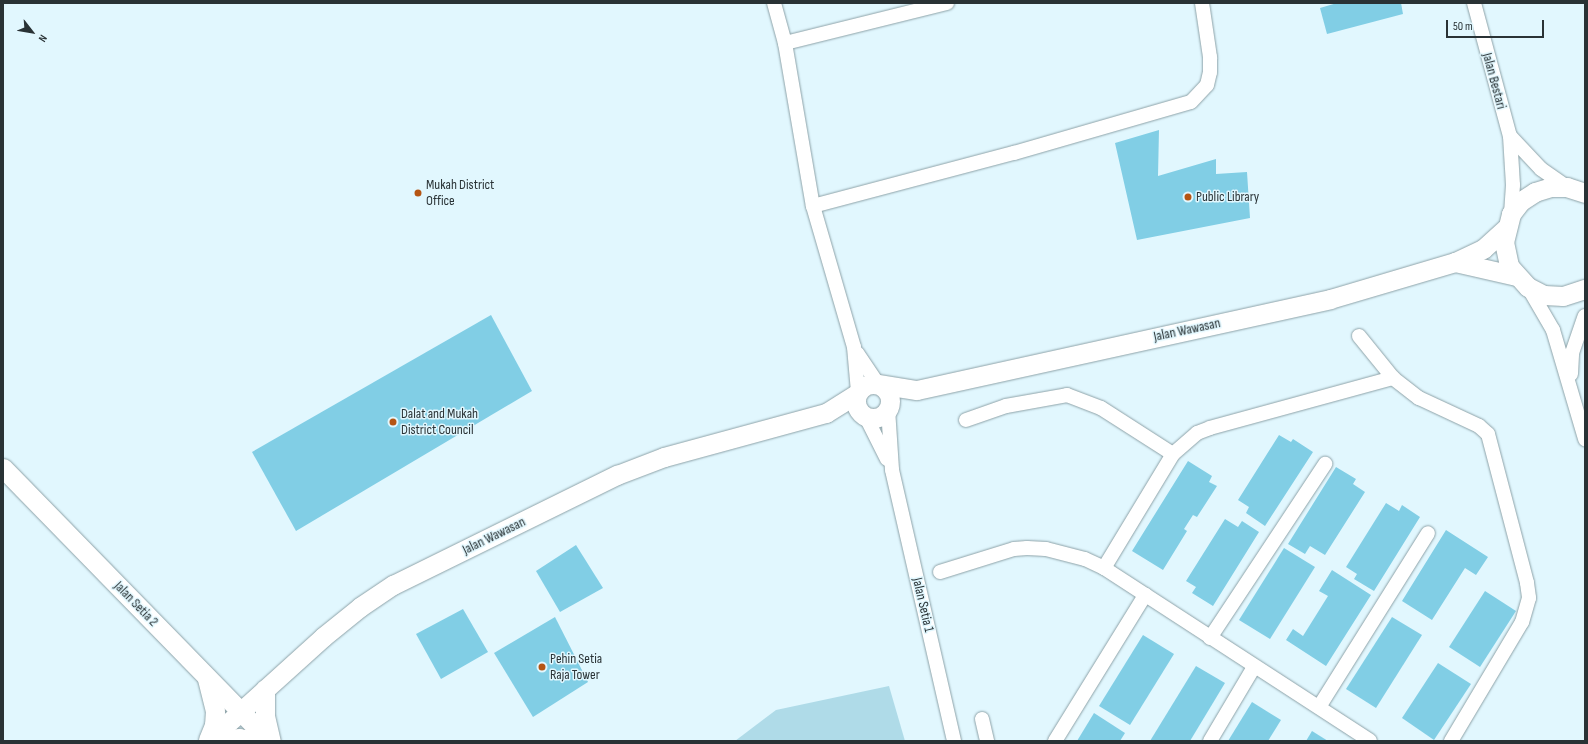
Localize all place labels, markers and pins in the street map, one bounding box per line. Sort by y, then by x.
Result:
place label: Mukah District Office [426,177,494,210]
marker: Mukah District Office [413,188,423,198]
place label: Public Library [1196,189,1259,205]
marker: Public Library [1183,192,1193,202]
place label: Dalat and Mukah District Council [401,406,478,438]
marker: Dalat and Mukah District Council [388,417,398,427]
place label: Pehin Setia Raja Tower [550,651,602,684]
marker: Pehin Setia Raja Tower [537,662,547,672]

